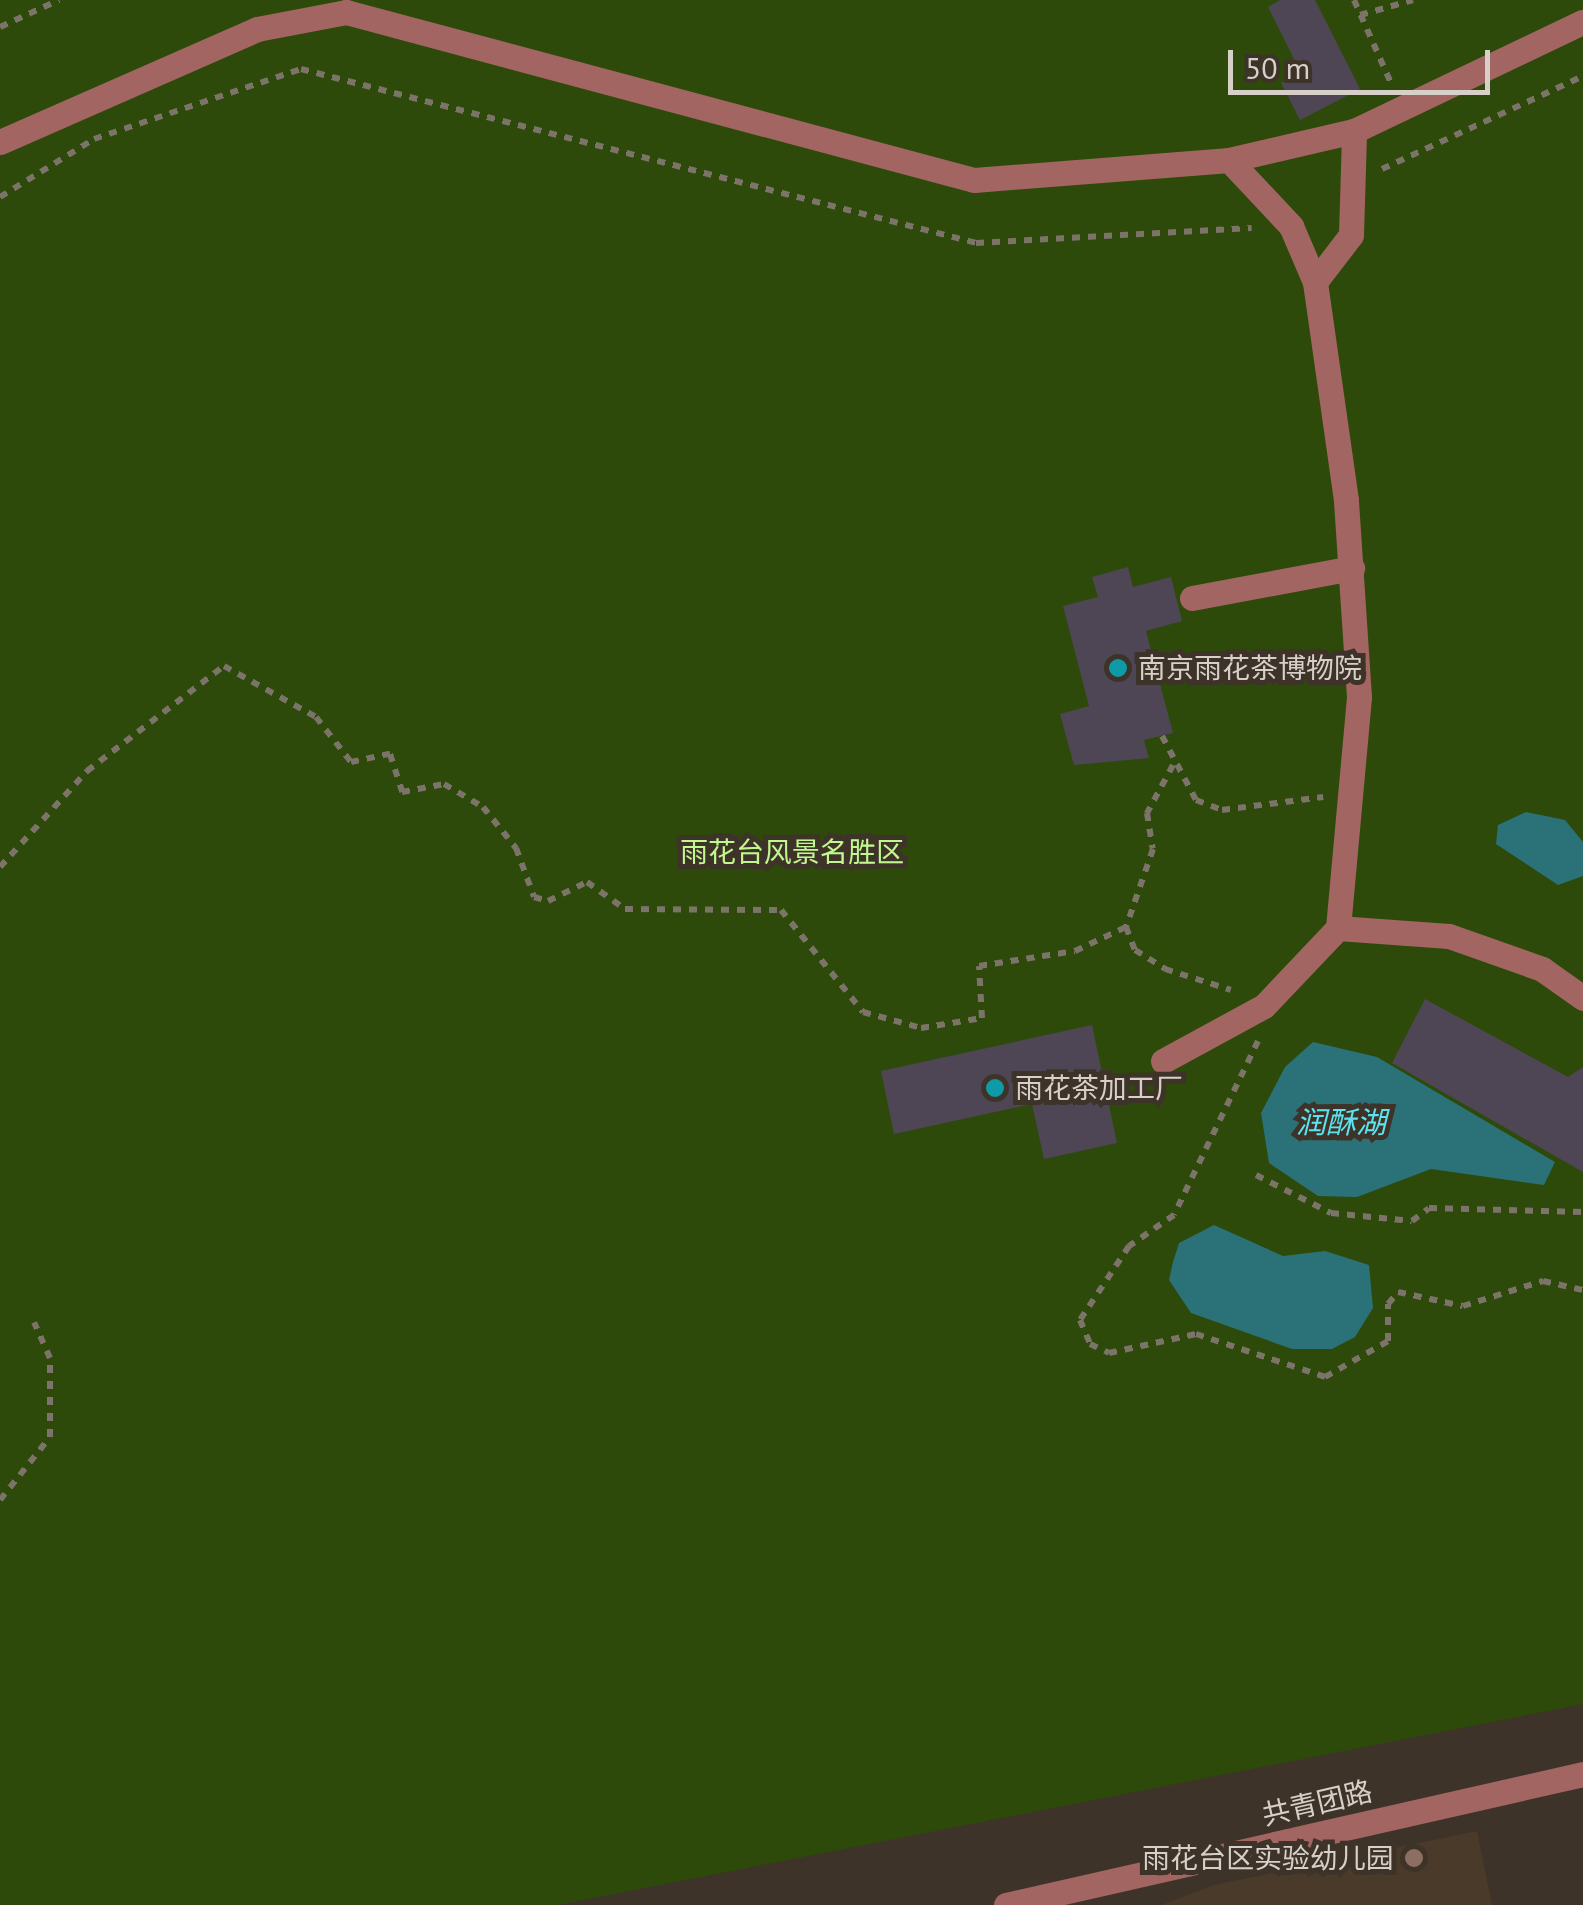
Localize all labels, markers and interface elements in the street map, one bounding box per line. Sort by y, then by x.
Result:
scale bar [1233,30,1496,92]
text: 50 m [1245,48,1310,87]
place label: 南京雨花茶博物院 [1138,651,1362,685]
marker: 南京雨花茶博物院 [1107,657,1129,679]
park label: 雨花台风景名胜区 [680,835,904,869]
place label: 雨花茶加工厂 [1015,1071,1183,1105]
marker: 雨花茶加工厂 [984,1077,1006,1099]
water label: 润酥湖 [1296,1104,1386,1140]
street label: 共青团路 [1259,1774,1375,1832]
place label: 雨花台区实验幼儿园 [1142,1841,1394,1875]
marker: 雨花台区实验幼儿园 [1403,1847,1425,1869]

